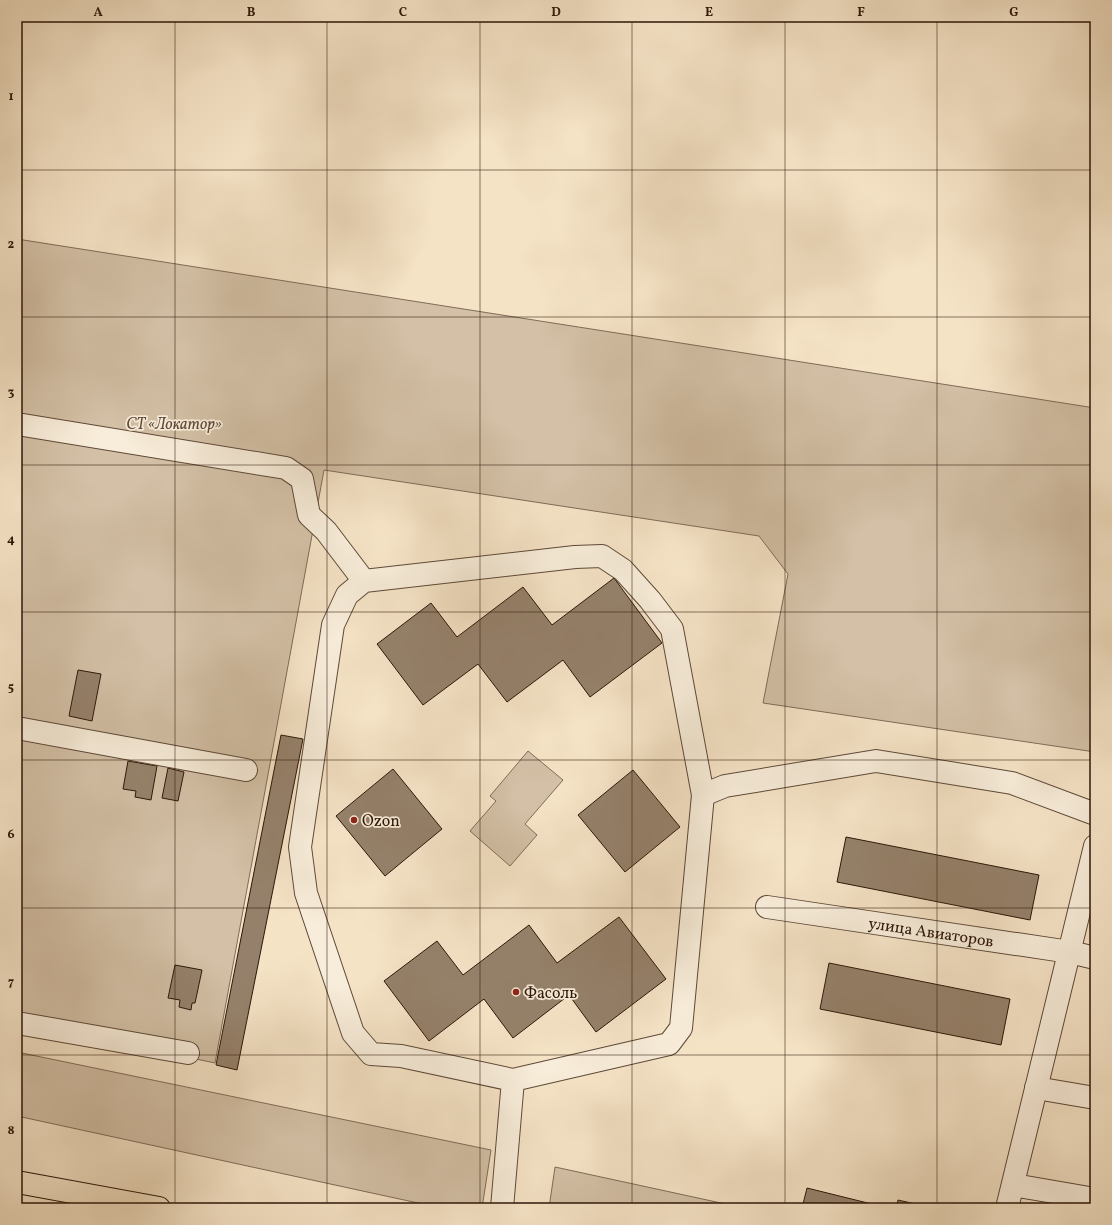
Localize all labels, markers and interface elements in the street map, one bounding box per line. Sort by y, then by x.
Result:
text: A [93,4,103,22]
text: B [247,4,256,22]
text: C [399,4,407,22]
text: D [551,4,561,22]
text: E [705,4,713,22]
text: F [857,4,865,22]
text: G [1009,4,1019,22]
text: 1 [8,88,14,106]
text: 2 [8,236,15,254]
text: 3 [8,384,15,402]
park label: СТ «Локатор» [126,414,222,436]
text: 4 [7,531,15,549]
text: 5 [8,679,14,697]
place label: Ozon [362,811,400,833]
marker: Ozon [349,815,359,825]
text: 6 [7,826,15,844]
street label: улица Авиаторов [867,913,995,954]
text: 7 [8,974,14,992]
place label: Фасоль [524,983,577,1005]
marker: Фасоль [511,987,521,997]
text: 8 [7,1122,15,1140]

